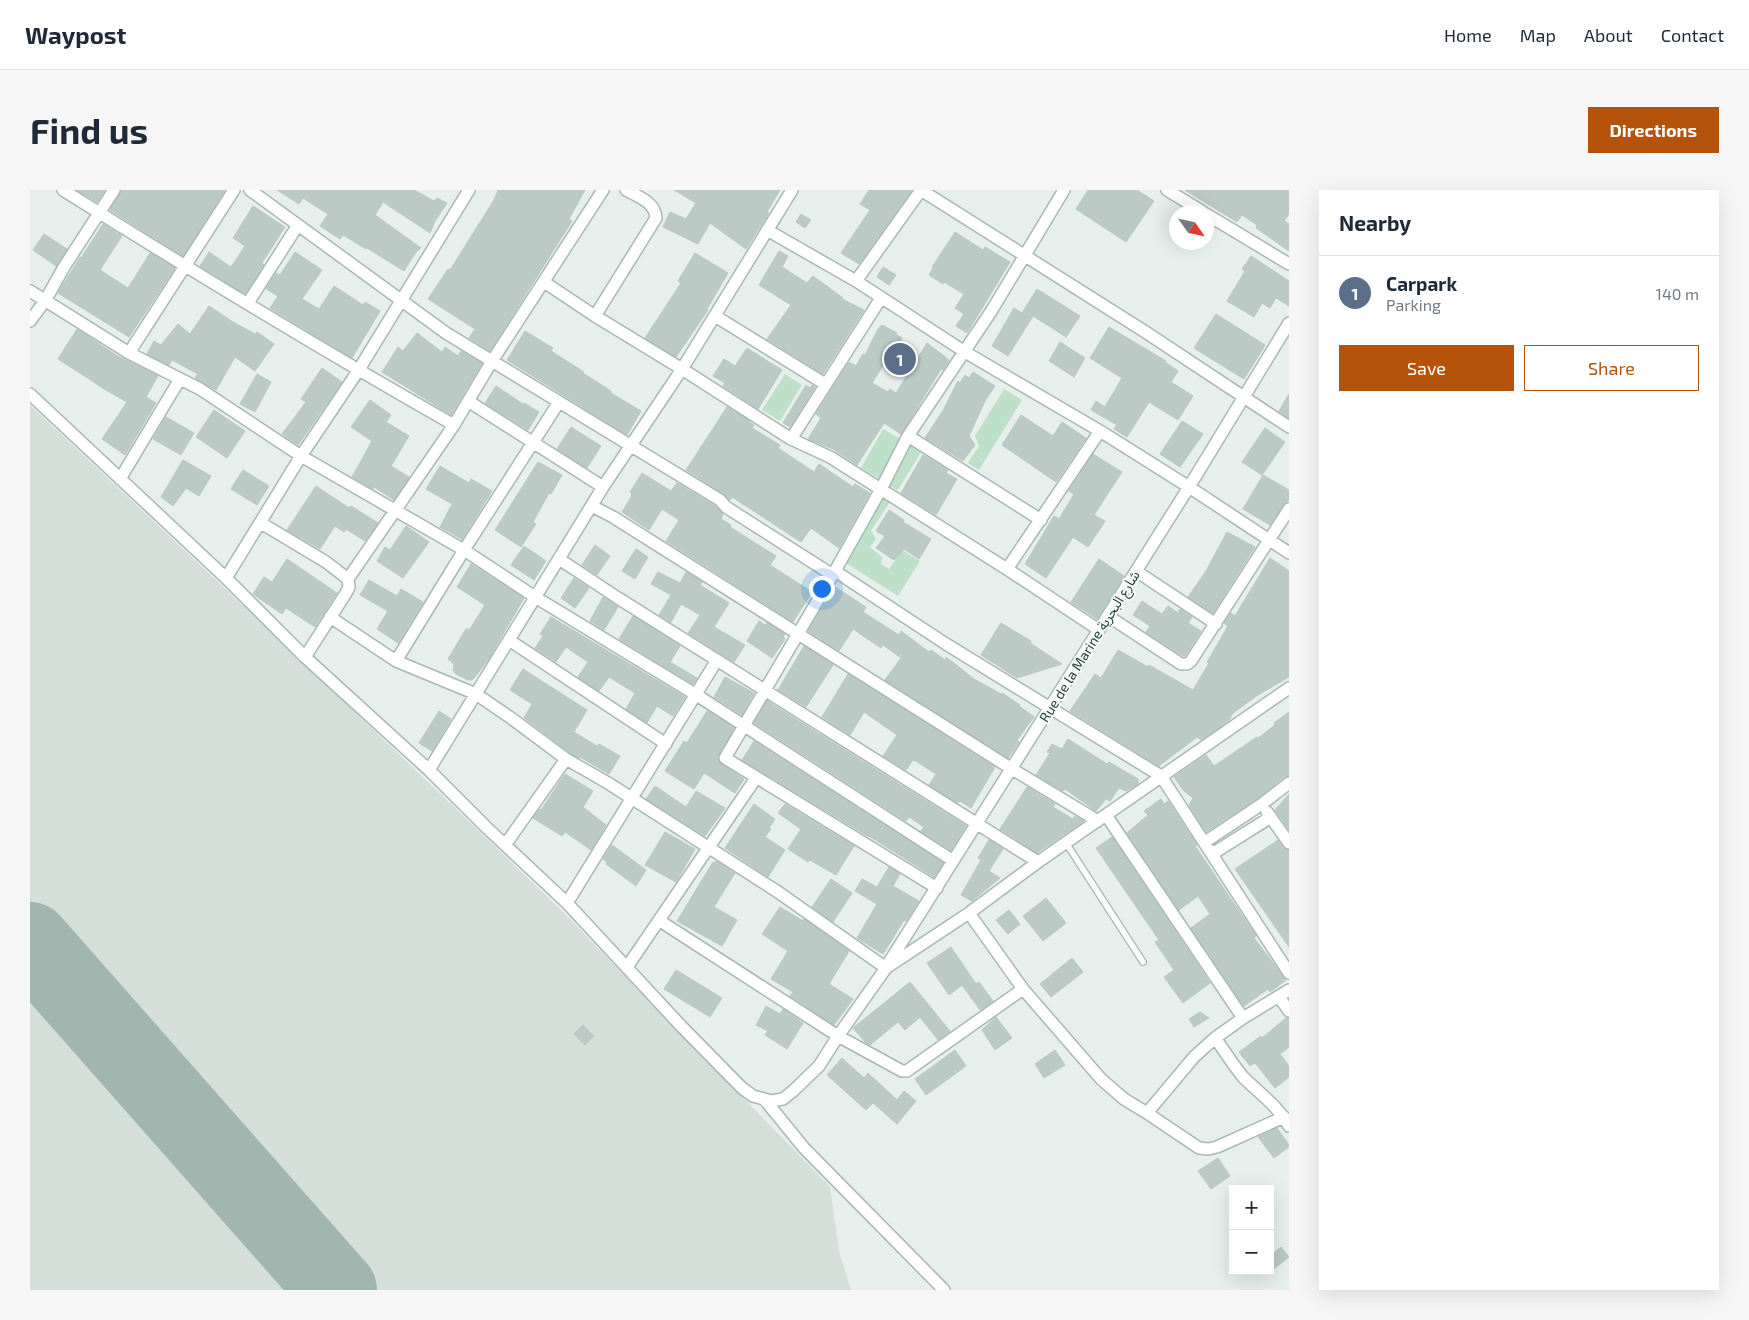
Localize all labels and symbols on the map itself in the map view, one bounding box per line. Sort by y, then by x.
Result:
north arrow [1169,205,1214,250]
pin: 1 [884,340,916,378]
street label: Rue de la Marine شارع البحرية [1035,567,1145,727]
your location [809,576,835,602]

